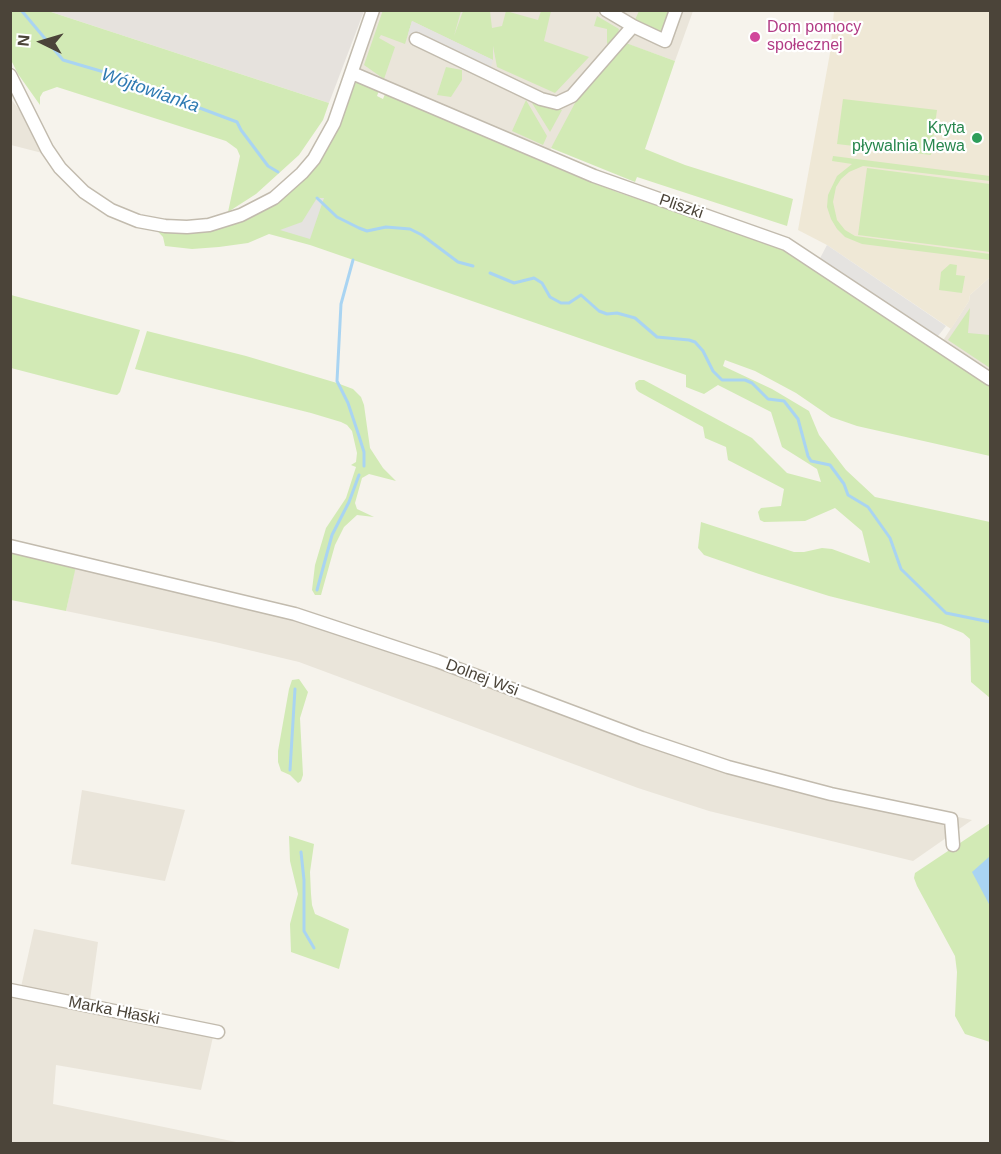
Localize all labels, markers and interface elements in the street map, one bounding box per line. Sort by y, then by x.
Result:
north arrow [12,12,72,72]
place label: Dom pomocy społecznej [767,18,861,56]
marker: Dom pomocy społecznej [748,30,762,44]
text: N [15,34,33,47]
water label: Wójtowianka [98,64,202,118]
place label: Kryta pływalnia Mewa [852,119,965,157]
marker: Kryta pływalnia Mewa [970,131,984,145]
street label: Pliszki [656,191,706,223]
street label: Dolnej Wsi [443,655,521,701]
street label: Marka Hłaski [67,993,161,1029]

